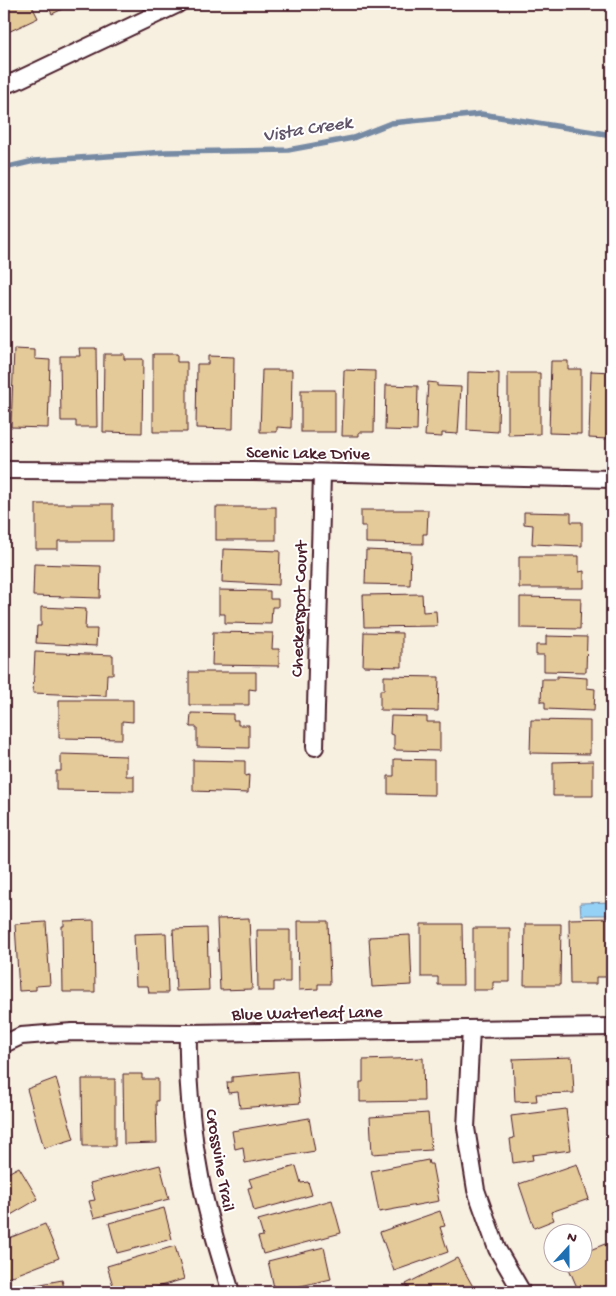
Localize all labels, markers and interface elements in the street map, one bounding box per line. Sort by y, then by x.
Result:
water label: Vista Creek [262,112,355,149]
street label: Scenic Lake Drive [246,443,371,466]
street label: Checkerspot Court [288,539,313,678]
street label: Blue Waterleaf Lane [230,1003,383,1026]
street label: Crossvine Trail [199,1107,238,1213]
north arrow [544,1224,594,1274]
text: N [564,1229,579,1248]

